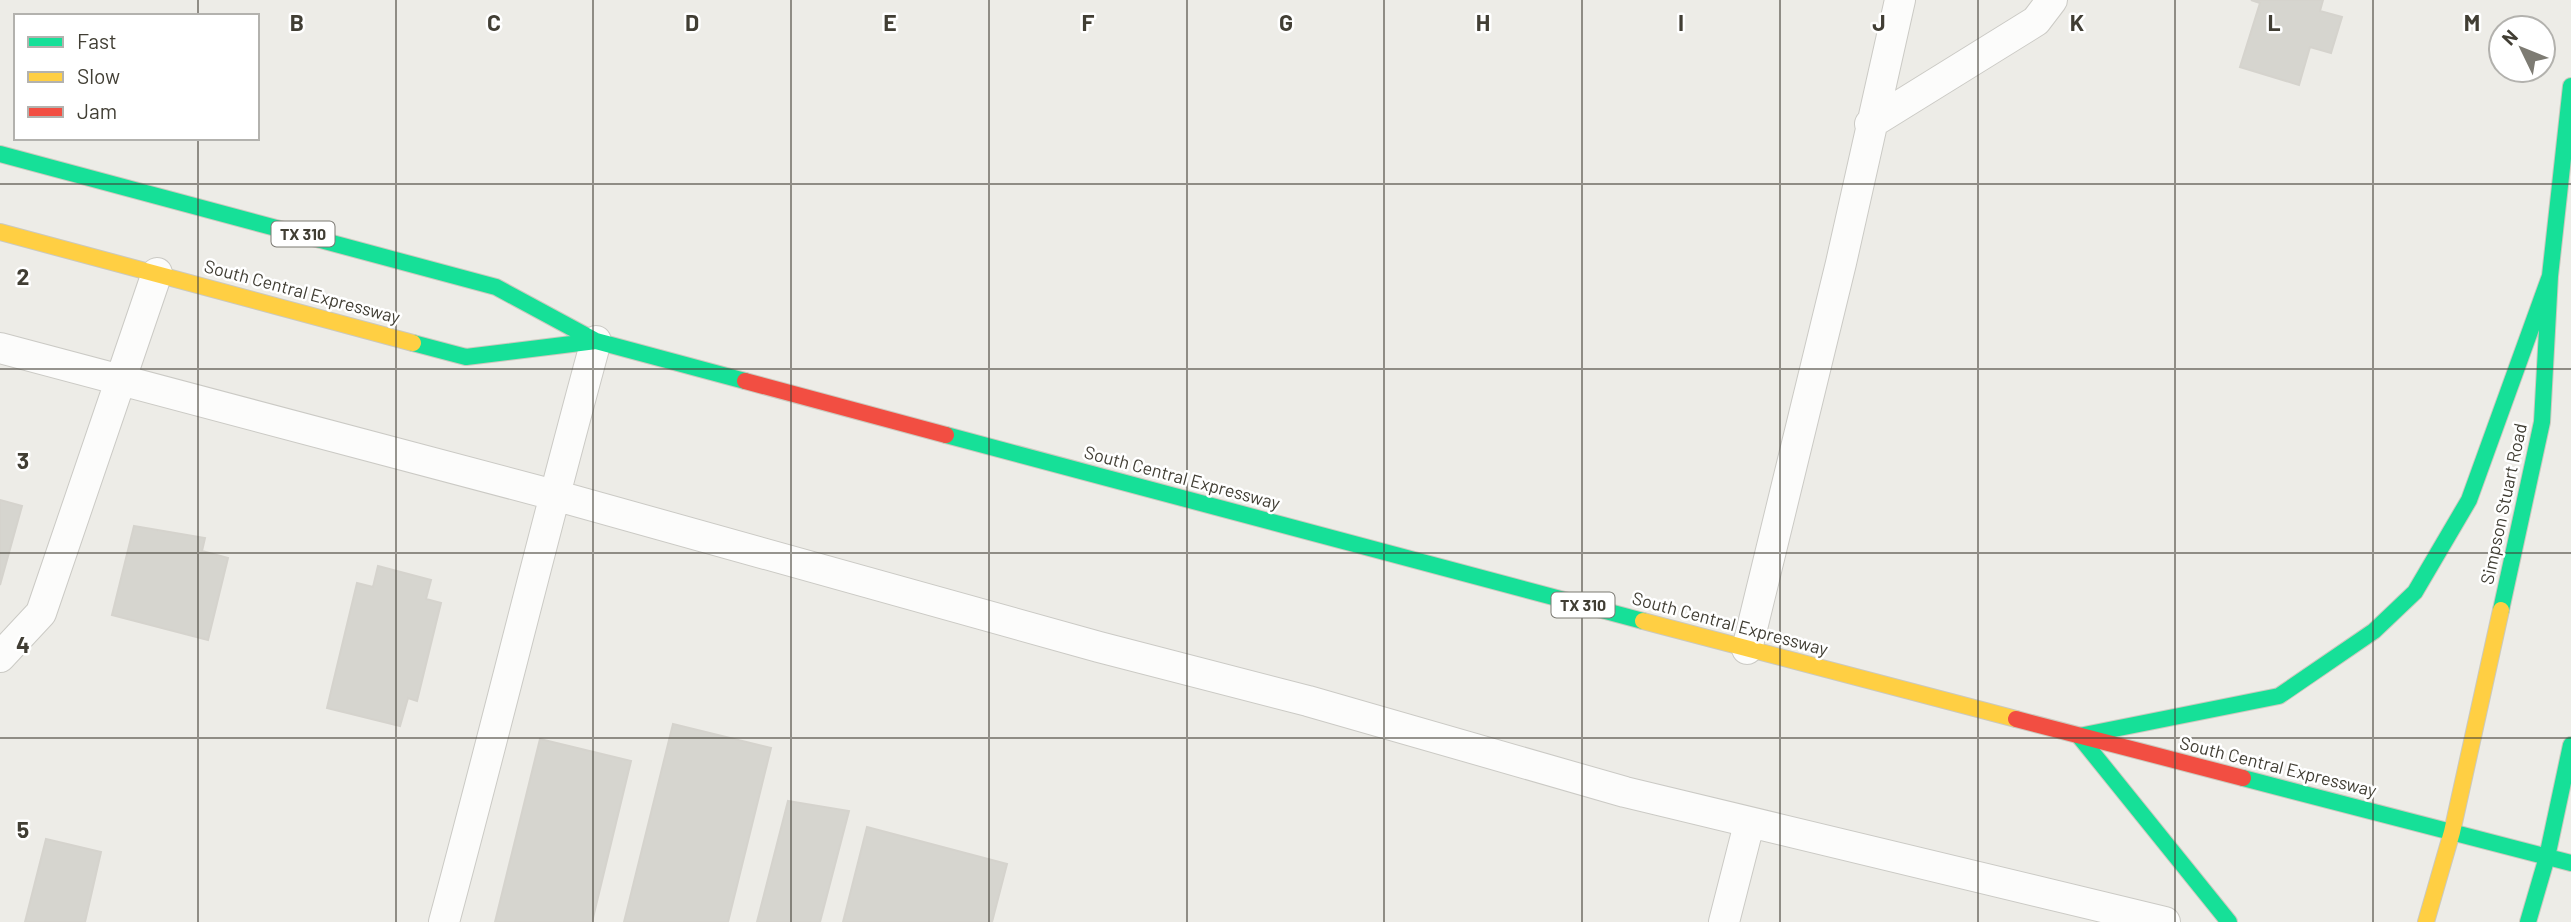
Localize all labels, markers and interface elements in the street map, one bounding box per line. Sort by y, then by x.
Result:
text: B [290,8,304,36]
text: C [487,8,501,36]
text: D [685,8,699,36]
text: E [883,8,897,36]
text: F [1082,8,1095,36]
text: G [1279,8,1293,36]
text: H [1476,8,1490,36]
text: I [1678,8,1684,36]
text: J [1872,8,1886,36]
text: K [2070,8,2084,36]
text: L [2267,8,2281,36]
text: M [2464,8,2480,36]
legend [14,14,259,140]
north arrow [2487,14,2557,84]
text: N [2496,25,2522,50]
text: Fast [77,28,117,53]
text: Slow [77,63,120,88]
text: Jam [77,98,117,123]
road number: TX 310 [272,222,334,246]
street label: South Central Expressway [202,254,403,328]
text: 2 [17,262,29,290]
street label: Simpson Stuart Road [2475,421,2531,586]
street label: South Central Expressway [1082,440,1283,514]
text: 3 [17,446,29,474]
street label: South Central Expressway [1630,586,1831,660]
road number: TX 310 [1552,592,1614,618]
text: 4 [16,630,30,658]
street label: South Central Expressway [2178,731,2379,801]
text: 5 [17,815,29,843]

